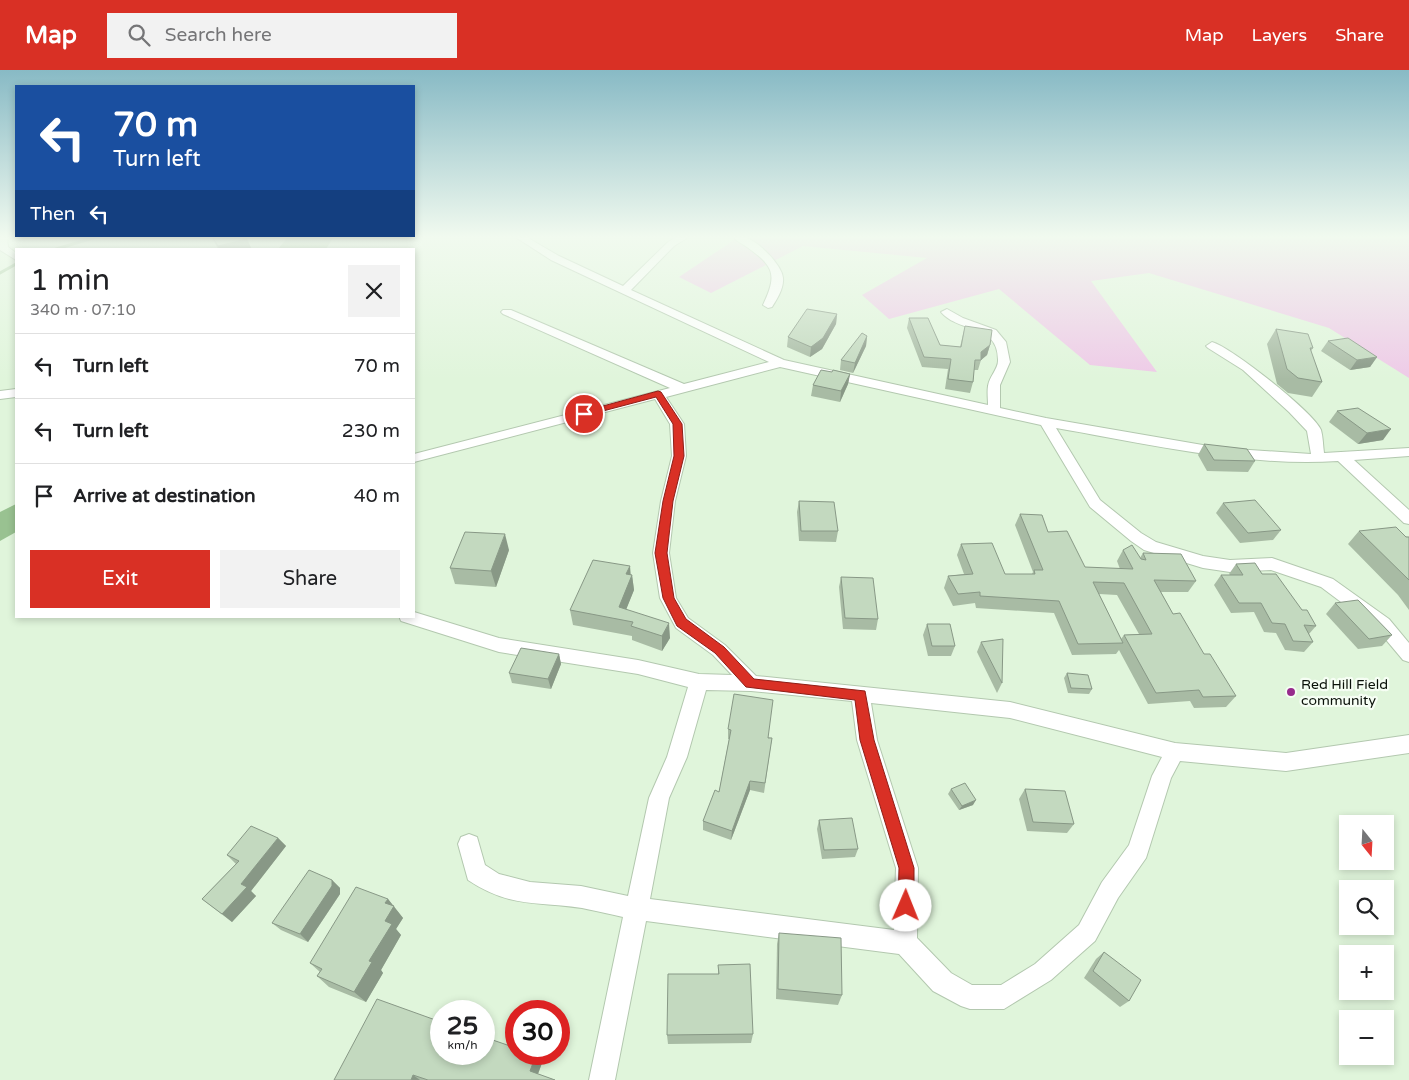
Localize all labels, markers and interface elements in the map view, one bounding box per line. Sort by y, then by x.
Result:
search box [107,13,457,58]
text: Map [25,21,77,50]
icon: search [125,21,153,49]
text: Search here [165,24,272,46]
text: Map [1185,24,1224,46]
text: Layers [1252,24,1307,46]
text: Share [1335,24,1384,46]
text: 70 m [113,104,198,146]
icon: left [30,105,95,170]
text: Turn left [113,146,201,172]
icon: left [85,200,113,228]
text: Then [30,203,75,225]
text: 1 min [30,262,110,299]
button: close [348,265,400,317]
text: 340 m · 07:10 [30,300,136,320]
icon: left [30,352,58,380]
text: Turn left [73,355,149,377]
text: 70 m [354,355,400,377]
pin [563,393,605,435]
icon: arrive [570,400,598,428]
icon: left [30,417,58,445]
text: Turn left [73,420,149,442]
text: 230 m [342,420,400,442]
icon: arrive [30,482,58,510]
text: Arrive at destination [73,485,256,507]
text: 40 m [354,485,400,507]
button: Exit [30,550,210,608]
button: Share [220,550,400,608]
place label: Red Hill Field community [1301,676,1388,709]
marker: Red Hill Field community [1285,686,1297,698]
north arrow [1339,815,1394,870]
map controls [1339,815,1394,1065]
position arrow [879,879,931,931]
button: search [1339,880,1394,935]
button: + [1339,945,1394,1000]
speed limit sign: 30 [505,1000,570,1065]
button: − [1339,1010,1394,1065]
text: 25 [447,1011,478,1041]
text: km/h [447,1038,478,1052]

